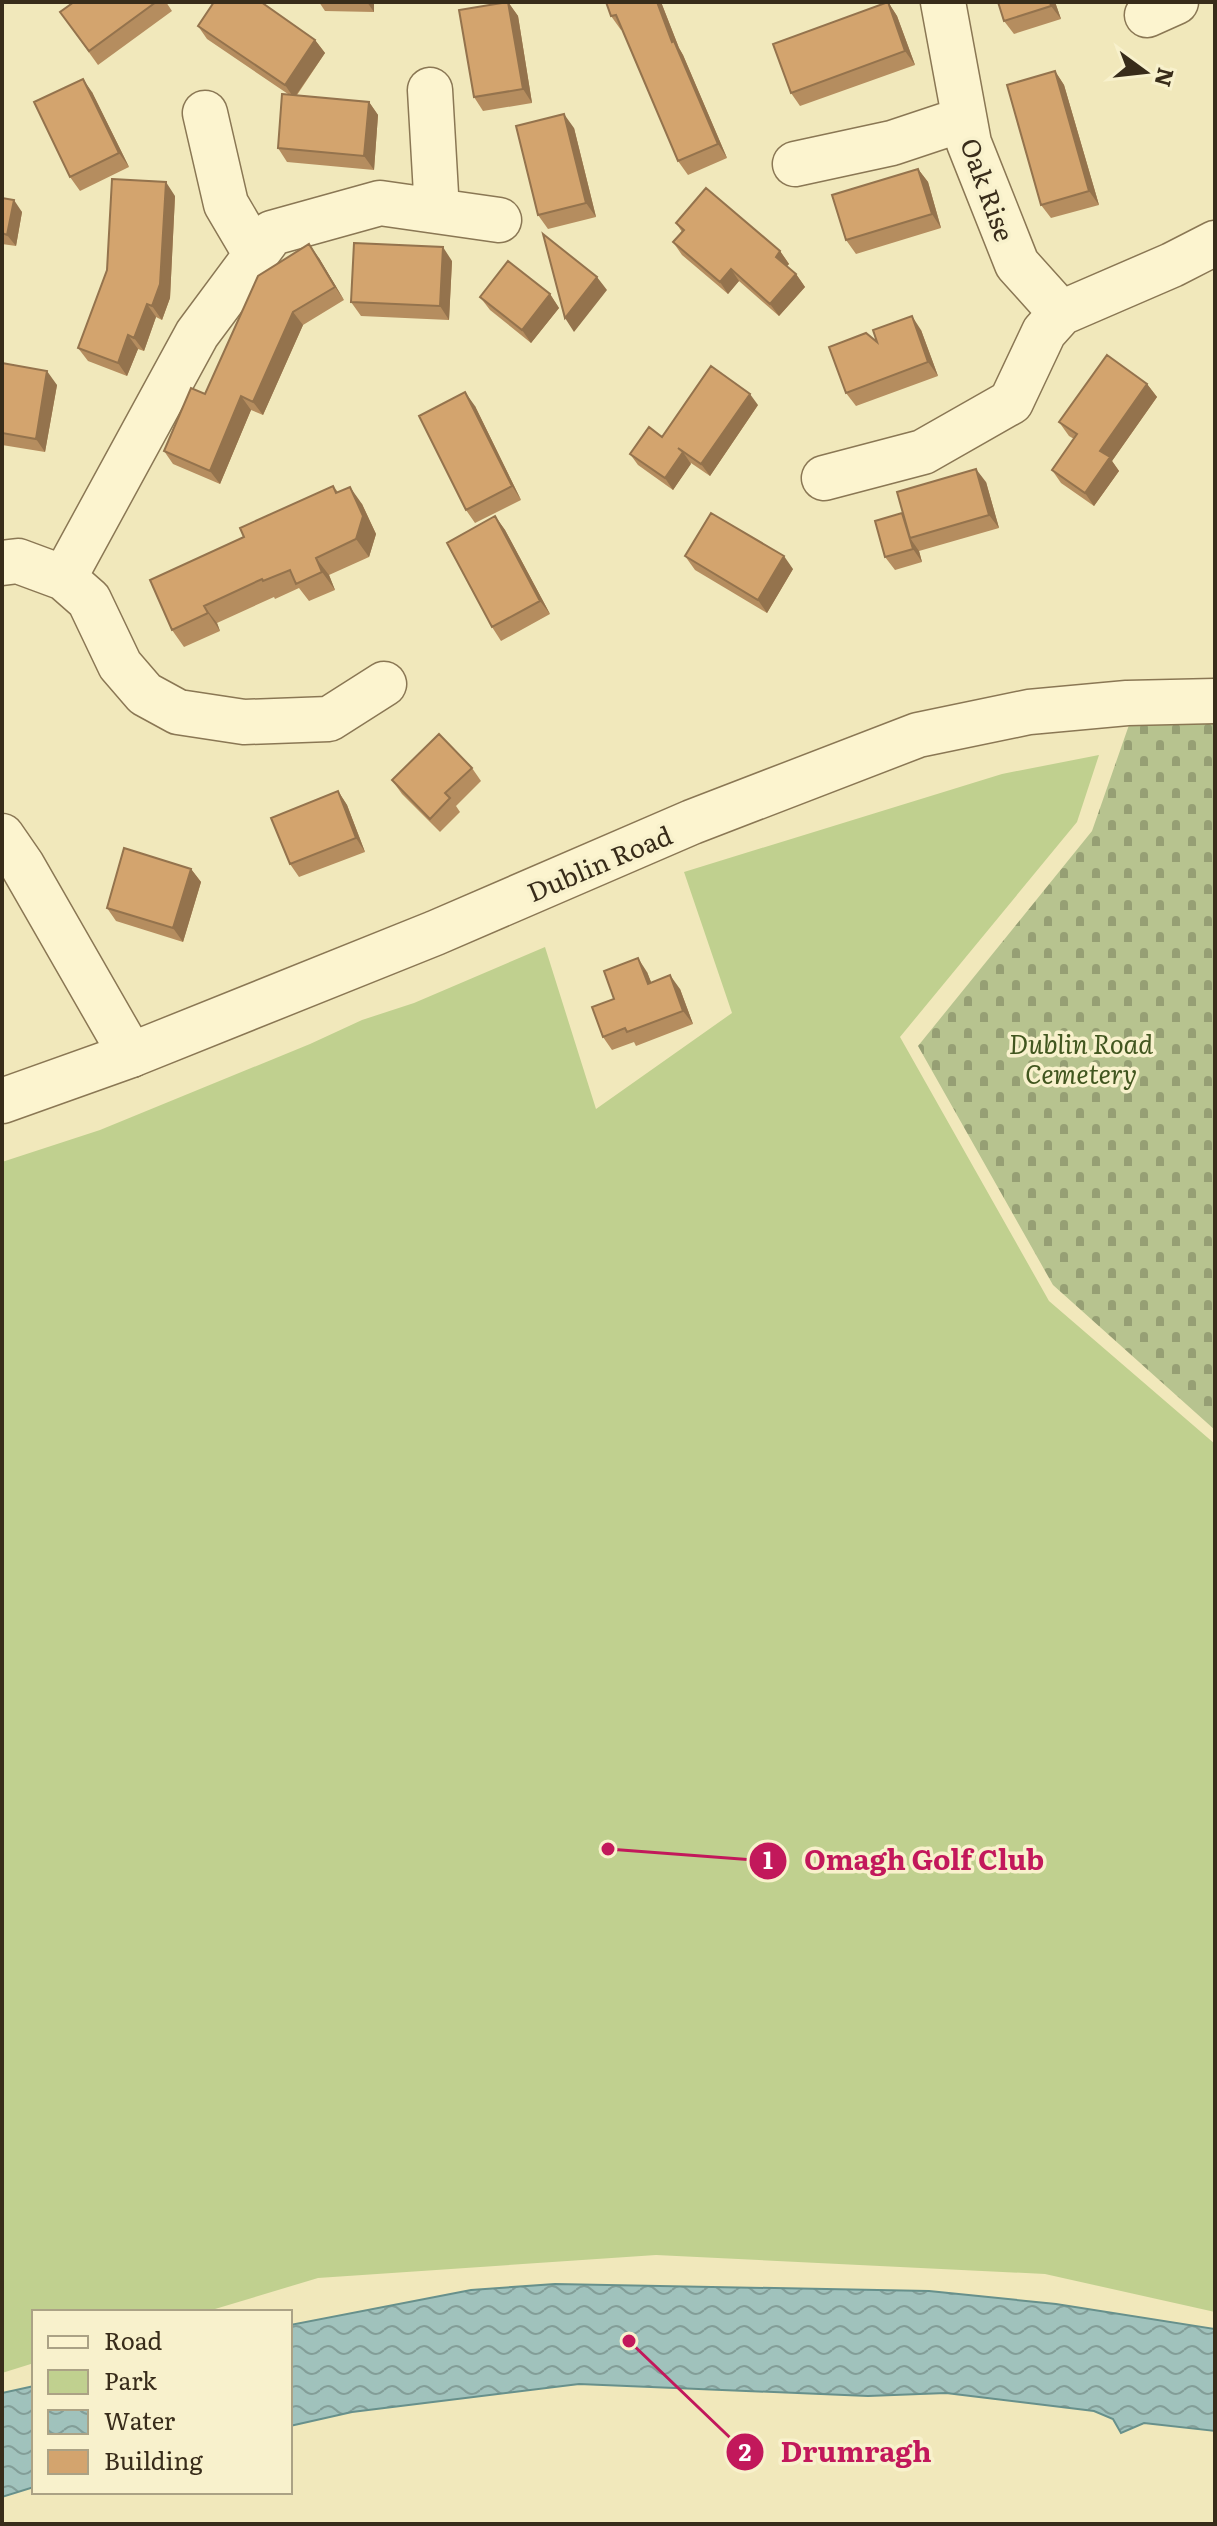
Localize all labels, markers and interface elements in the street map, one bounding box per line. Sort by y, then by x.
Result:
north arrow [1105,32,1185,112]
text: N [1147,64,1184,91]
street label: Oak Rise [952,132,1026,246]
street label: Dublin Road [520,814,678,910]
park label: Dublin Road Cemetery [1009,1023,1153,1092]
callout: Omagh Golf Club [748,1835,1060,1887]
text: Omagh Golf Club [804,1837,1044,1879]
text: 1 [763,1841,773,1876]
legend [32,2310,292,2494]
text: Road [104,2322,163,2357]
text: Park [104,2362,157,2397]
text: Water [104,2402,176,2437]
callout: Drumragh [725,2426,948,2478]
text: Drumragh [781,2429,931,2471]
text: 2 [739,2433,752,2468]
text: Building [104,2442,203,2477]

